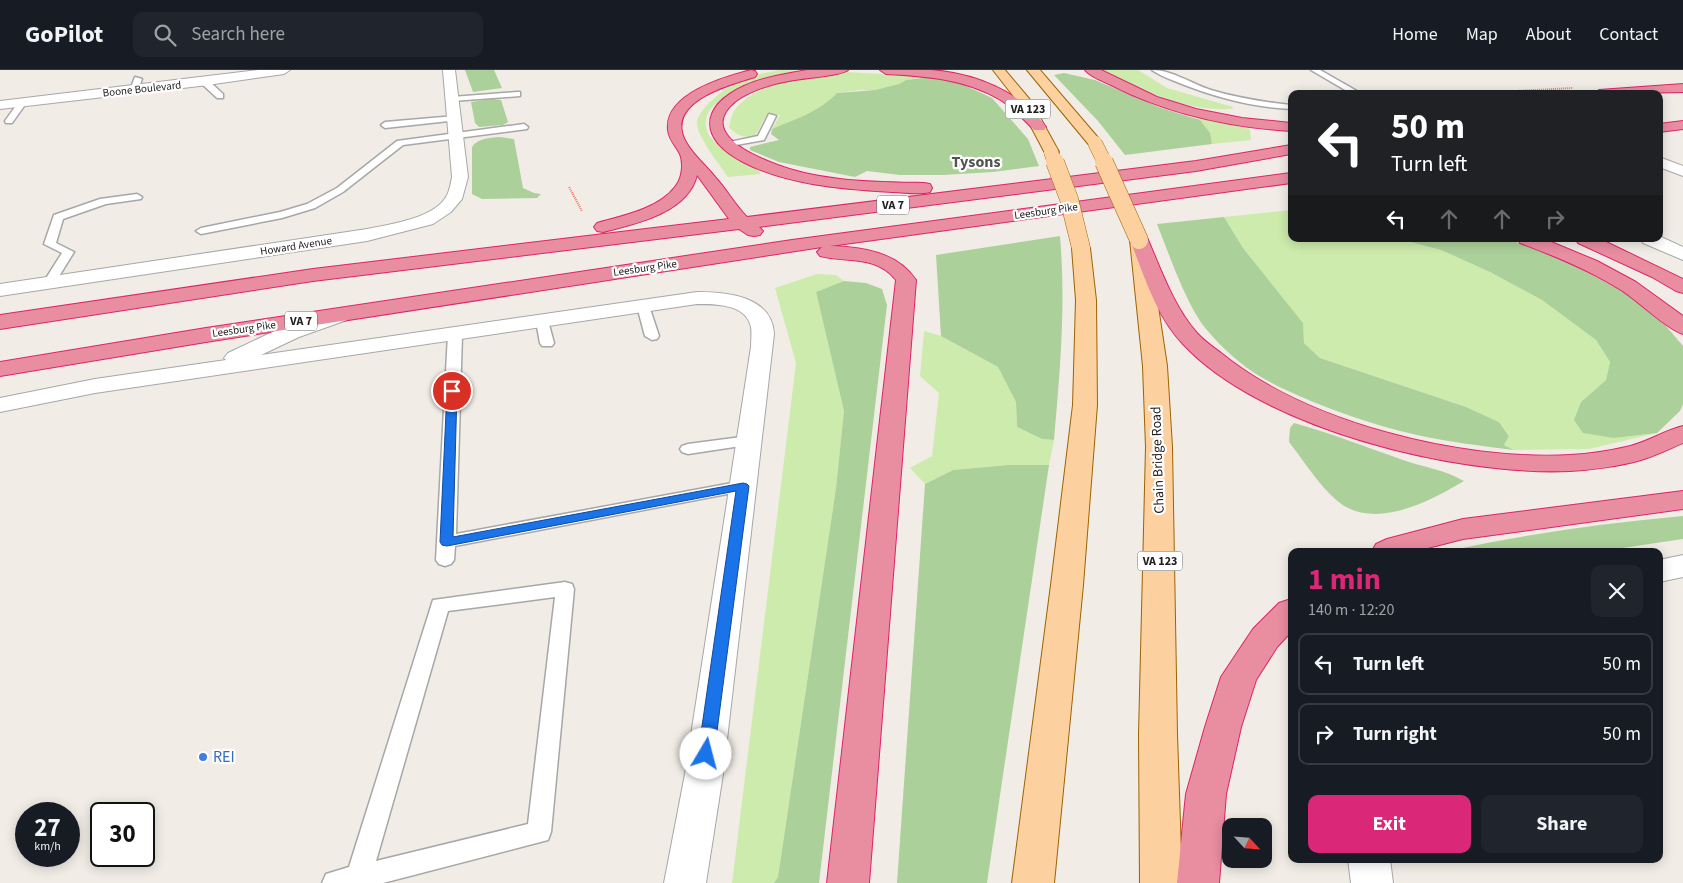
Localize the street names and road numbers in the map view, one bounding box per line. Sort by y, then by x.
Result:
street label: Boone Boulevard [102,77,182,101]
road number: VA 123 [1006,100,1050,118]
road number: VA 7 [877,196,909,214]
street label: Leesburg Pike [1013,199,1079,223]
street label: Howard Avenue [259,233,333,259]
street label: Leesburg Pike [612,256,678,280]
road number: VA 7 [285,312,317,330]
street label: Leesburg Pike [211,317,277,341]
street label: Chain Bridge Road [1146,406,1170,514]
road number: VA 123 [1138,552,1182,571]

